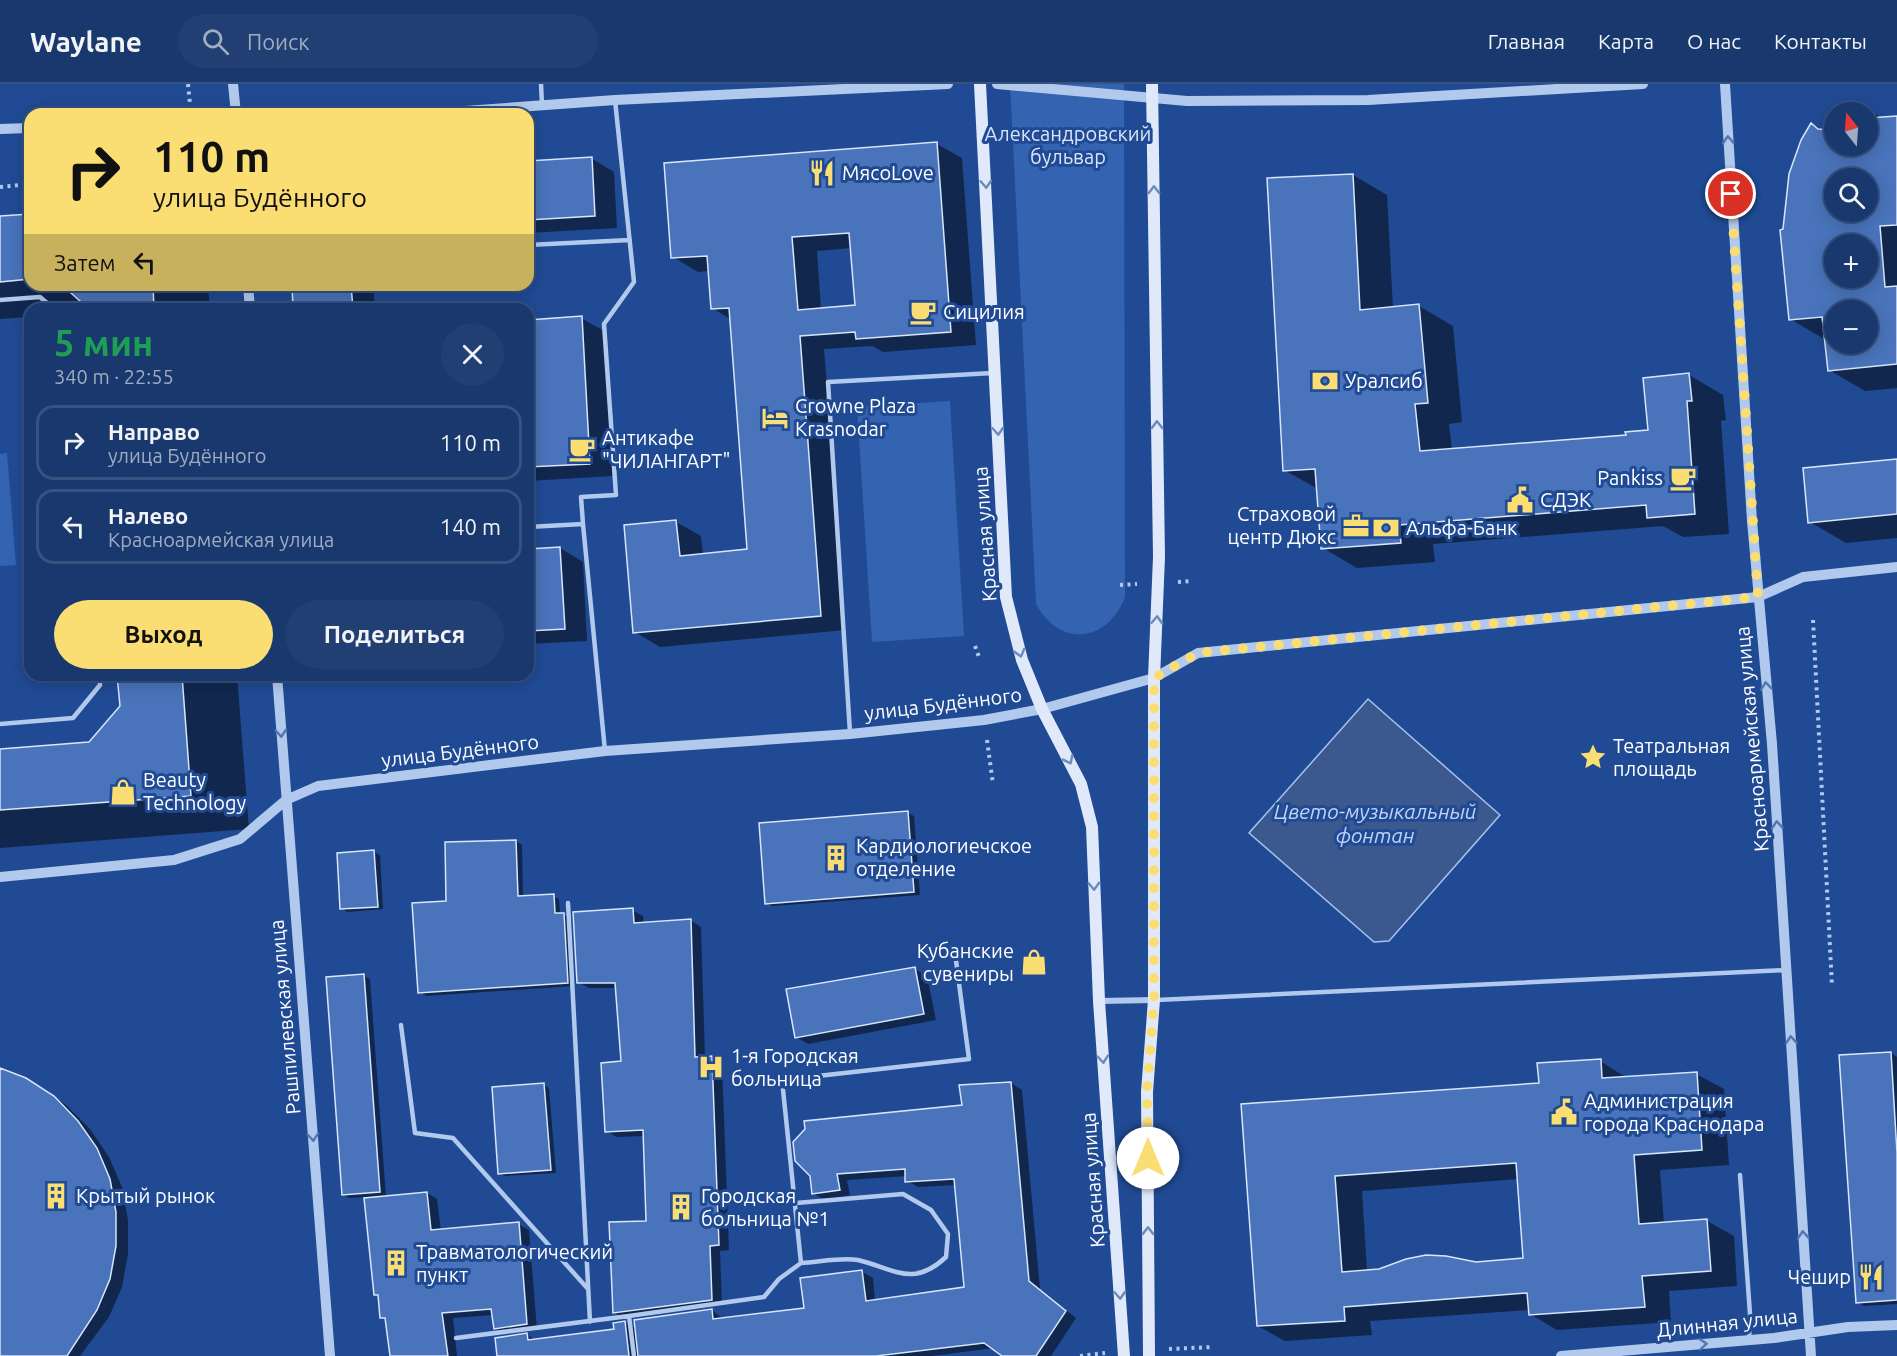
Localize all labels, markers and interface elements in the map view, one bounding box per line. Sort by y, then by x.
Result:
search box [178,14,598,68]
icon: search [199,25,232,58]
text: Waylane [30,26,142,57]
text: Поиск [247,29,310,54]
text: Главная [1488,29,1565,53]
text: Карта [1598,29,1654,53]
text: О нас [1687,29,1741,53]
text: Контакты [1774,29,1867,53]
north arrow [1824,102,1878,156]
map controls [1824,102,1878,354]
park label: Александровский бульвар [985,122,1151,168]
icon: right [54,132,132,210]
text: 110 m [153,133,270,180]
one-way arrow [1722,136,1735,145]
restaurant icon: МясоLove [807,158,837,188]
place label: МясоLove [842,161,934,184]
pin [1705,168,1756,219]
button: search [1824,168,1878,222]
icon: arrive [1714,177,1747,210]
one-way arrow [980,180,993,189]
text: улица Будённого [153,182,367,212]
one-way arrow [1148,186,1160,195]
button: + [1824,234,1878,288]
icon: left [128,246,161,279]
text: Затем [54,250,116,275]
cafe icon: Сицилия [908,297,938,327]
place label: Сицилия [943,300,1025,323]
button: − [1824,300,1878,354]
text: 5 мин [54,322,153,363]
button: close [441,323,504,386]
text: 340 m · 22:55 [54,365,174,388]
bank icon: Уралсиб [1310,366,1340,396]
place label: Уралсиб [1345,369,1423,392]
place label: Crowne Plaza Krasnodar [795,394,916,440]
hotel icon: Crowne Plaza Krasnodar [760,403,790,433]
text: Направо [108,419,200,444]
one-way arrow [1151,420,1163,429]
icon: right [57,426,90,459]
place label: Антикафе "ЧИЛАНГАРТ" [602,426,730,472]
one-way arrow [992,427,1005,436]
text: 110 m [440,430,501,455]
cafe icon: Антикафе "ЧИЛАНГАРТ" [567,434,597,464]
text: улица Будённого [108,444,267,467]
cafe icon: Pankiss [1668,463,1698,493]
street label: Красная улица [968,466,1001,602]
place label: Pankiss [1597,466,1663,489]
public building icon: СДЭК [1505,485,1535,515]
place label: СДЭК [1540,488,1591,511]
place label: Страховой центр Дюкс [1227,502,1336,548]
text: Налево [108,503,188,528]
icon: left [57,510,90,543]
office icon: Страховой центр Дюкс [1341,511,1371,541]
bank icon: Альфа-Банк [1371,513,1401,543]
text: 140 m [440,514,501,539]
place label: Альфа-Банк [1406,516,1517,539]
text: Красноармейская улица [108,528,334,551]
button: Выход [54,600,273,669]
button: Поделиться [285,600,504,669]
one-way arrow [1150,615,1163,624]
street label: Красноармейская улица [1730,625,1773,853]
one-way arrow [1013,648,1026,658]
one-way arrow [1760,681,1773,690]
street label: улица Будённого [863,682,1023,725]
one-way arrow [274,729,287,738]
street label: улица Будённого [380,729,540,772]
place label: Театральная площадь [1613,734,1730,780]
place icon: Театральная площадь [1578,742,1608,772]
one-way arrow [1062,754,1074,765]
place label: Beauty Technology [143,768,246,814]
shop icon: Beauty Technology [108,777,138,807]
water label: Цвето-музыкальный фонтан [1274,799,1476,847]
one-way arrow [1771,820,1784,829]
place label: Кардиологиечское отделение [856,834,1032,880]
building icon: Кардиологиечское отделение [821,843,851,873]
one-way arrow [1088,881,1101,890]
street label: Рашпилевская улица [265,919,304,1115]
place label: Кубанские сувениры [917,939,1014,985]
shop icon: Кубанские сувениры [1019,947,1049,977]
one-way arrow [1785,1036,1798,1045]
place label: 1-я Городская больница [731,1044,859,1090]
hospital icon: 1-я Городская больница [696,1052,726,1082]
one-way arrow [1097,1055,1110,1064]
place label: Администрация города Краснодара [1584,1089,1765,1135]
public building icon: Администрация города Краснодара [1549,1097,1579,1127]
street label: Красная улица [1076,1112,1109,1248]
position arrow [1116,1126,1180,1190]
one-way arrow [306,1133,319,1142]
building icon: Крытый рынок [41,1181,71,1211]
place label: Крытый рынок [76,1184,215,1207]
place label: Городская больница №1 [701,1184,830,1230]
building icon: Городская больница №1 [666,1192,696,1222]
one-way arrow [1142,1226,1154,1235]
one-way arrow [1797,1230,1810,1239]
place label: Травматологический пункт [416,1240,613,1286]
building icon: Травматологический пункт [381,1248,411,1278]
restaurant icon: Чешир [1856,1262,1886,1292]
place label: Чешир [1788,1265,1851,1288]
one-way arrow [1114,1291,1127,1300]
street label: Длинная улица [1655,1304,1799,1341]
one-way arrow [1698,1338,1707,1351]

